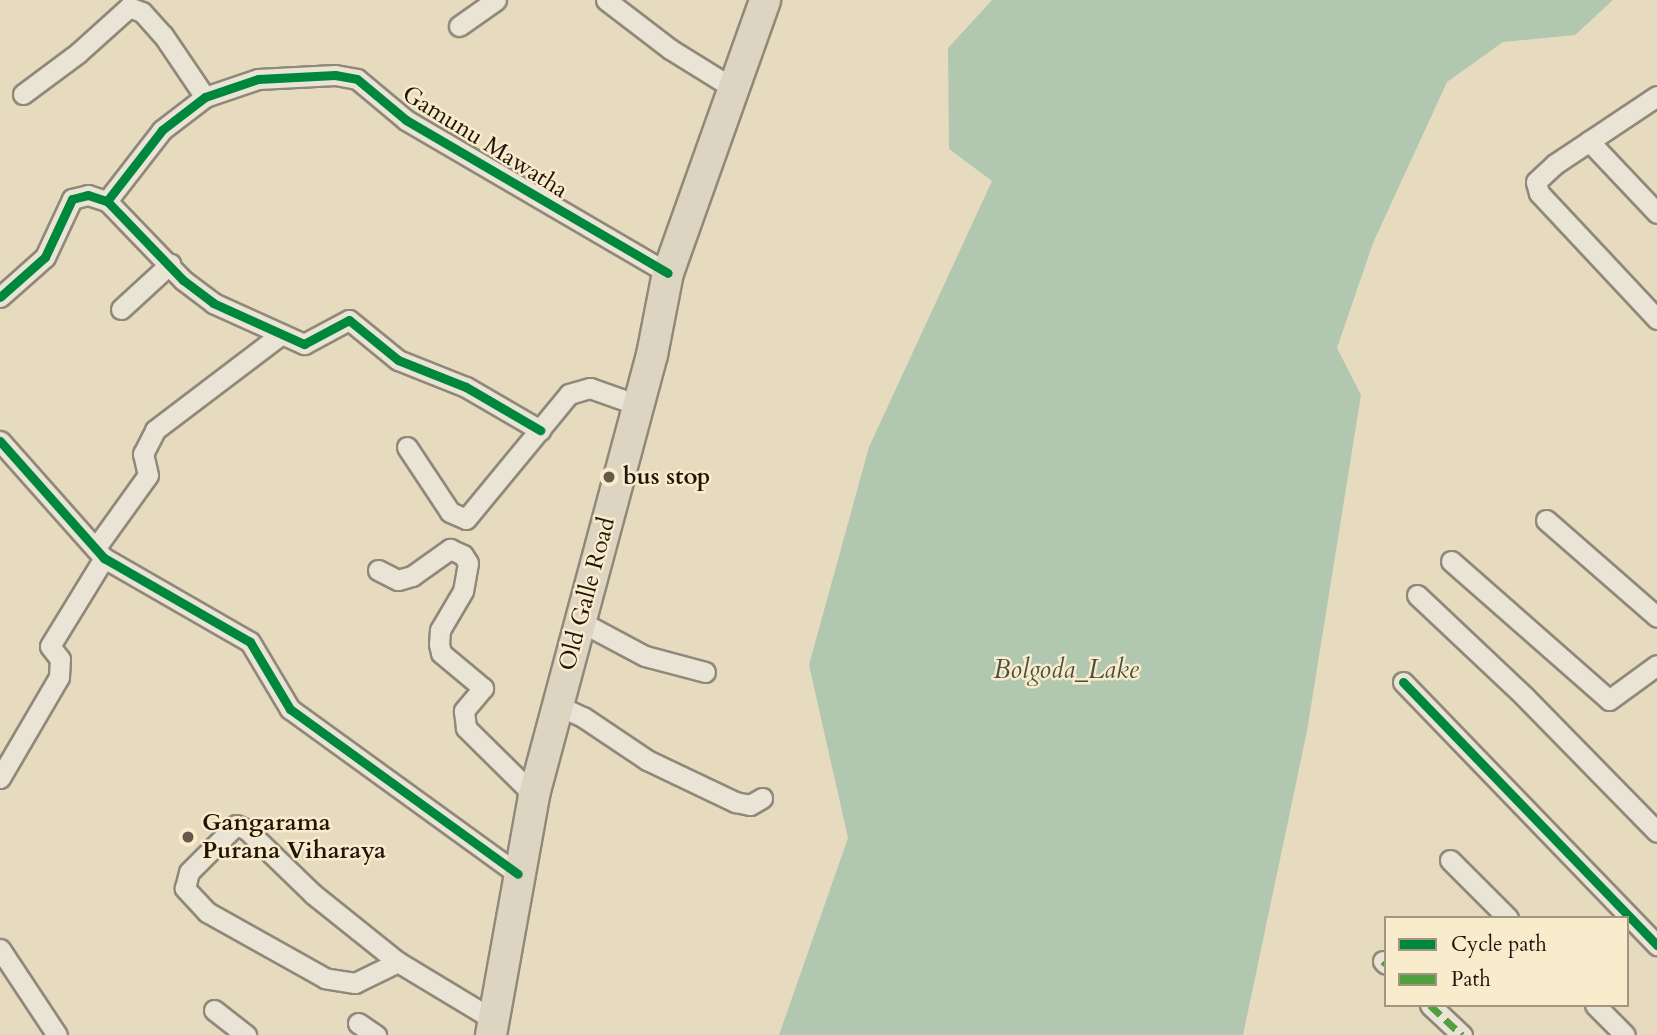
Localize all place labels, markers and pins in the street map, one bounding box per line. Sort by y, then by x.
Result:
place label: bus stop [623,463,710,491]
marker: bus stop [601,469,617,485]
place label: Gangarama Purana Viharaya [202,809,386,865]
marker: Gangarama Purana Viharaya [180,829,196,845]

